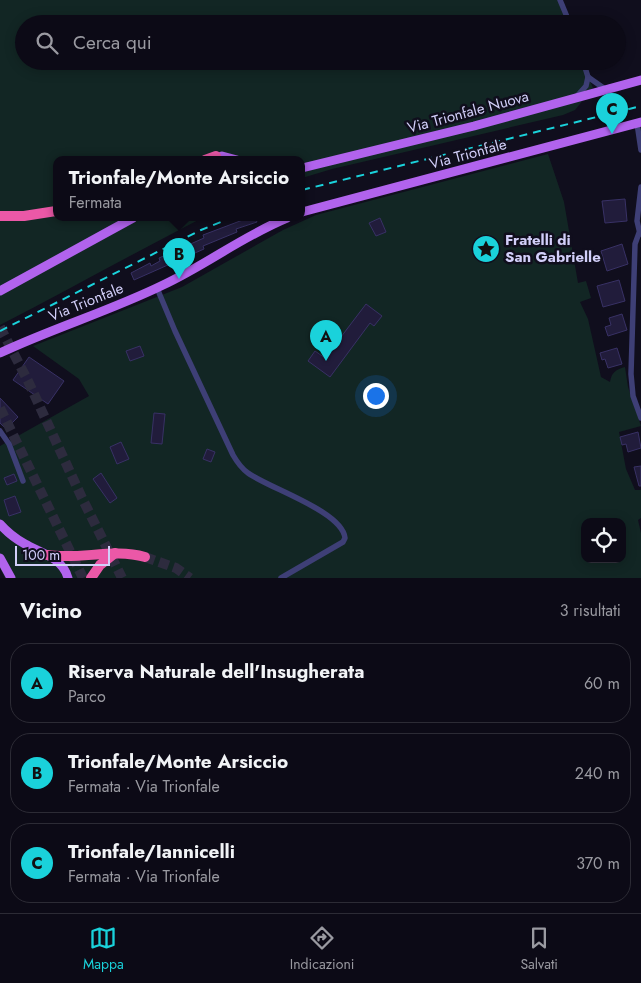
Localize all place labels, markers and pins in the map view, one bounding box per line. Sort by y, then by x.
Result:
pin: C [596,93,628,134]
place label: Fratelli di San Gabrielle [505,229,601,268]
place icon: Fratelli di San Gabrielle [471,234,501,264]
pin: B [163,238,195,279]
pin: A [310,320,342,361]

